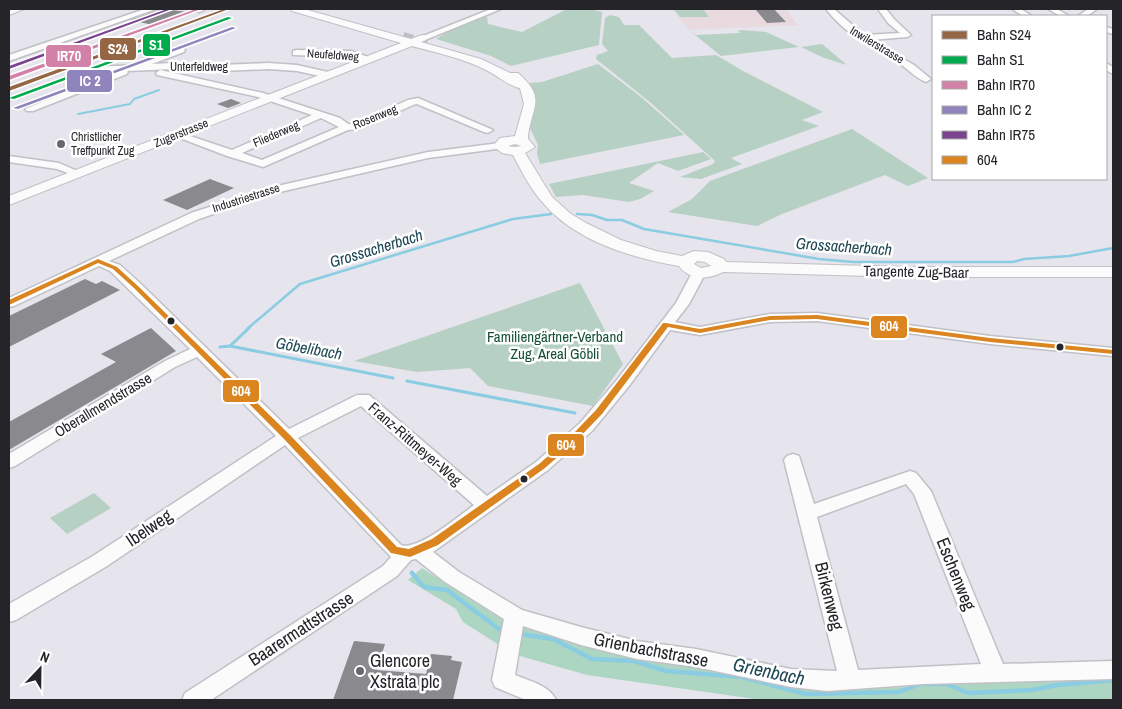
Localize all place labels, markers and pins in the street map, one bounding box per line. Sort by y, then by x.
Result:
place label: Christlicher Treffpunkt Zug [71,129,135,159]
marker: Christlicher Treffpunkt Zug [55,138,67,150]
unlabelled marker [166,316,176,326]
unlabelled marker [1055,342,1065,352]
unlabelled marker [519,474,529,484]
place label: Glencore Xstrata plc [370,648,440,694]
marker: Glencore Xstrata plc [354,665,366,677]

